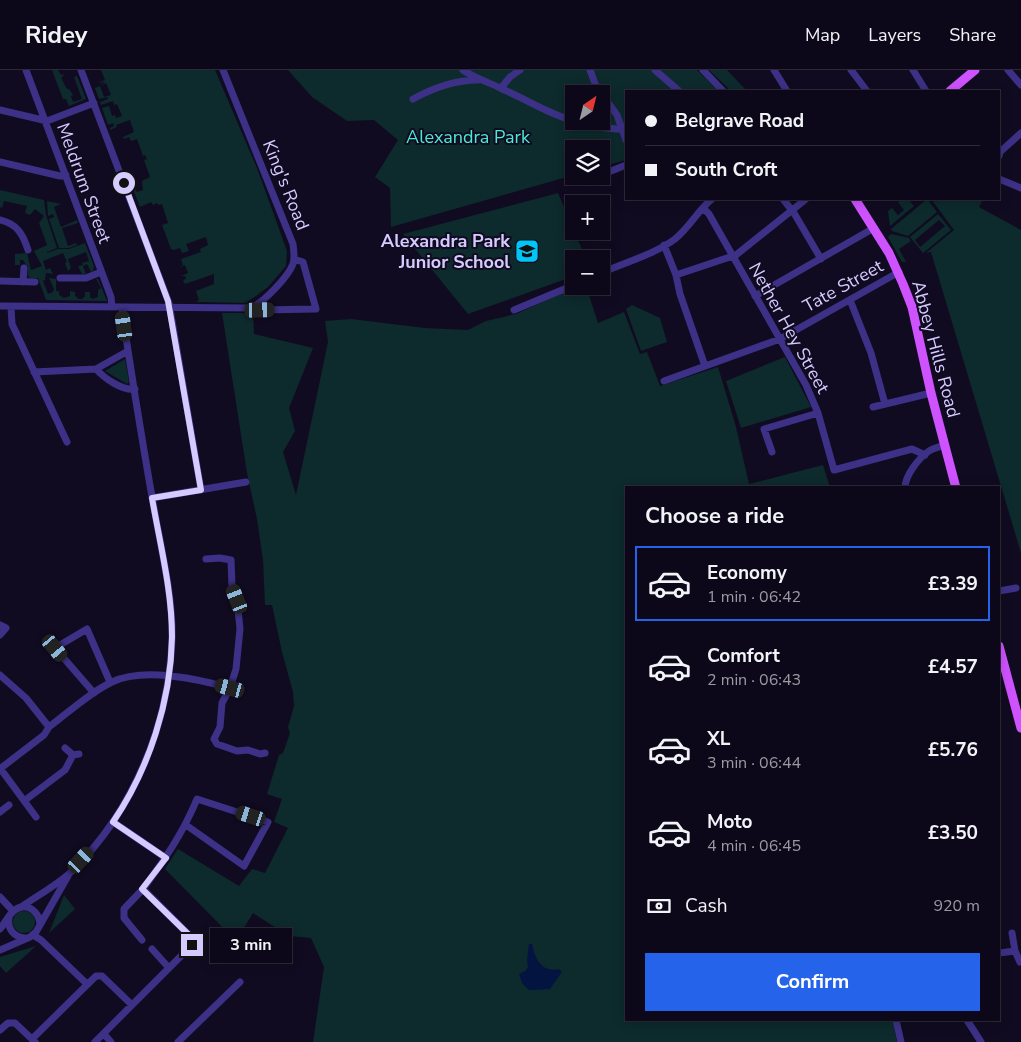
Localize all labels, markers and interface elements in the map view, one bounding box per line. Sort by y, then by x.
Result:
text: Ridey [25,19,87,51]
text: Map [805,23,840,47]
text: Layers [868,23,921,47]
text: Share [949,23,996,47]
north arrow [565,85,610,130]
map controls [565,85,610,295]
text: Belgrave Road [675,108,804,134]
street label: Meldrum Street [51,120,117,247]
park label: Alexandra Park [406,125,531,149]
street label: King's Road [257,136,315,234]
button: layers [565,140,610,185]
text: South Croft [675,157,777,183]
route start [113,172,135,194]
button: + [565,195,610,240]
place label: Alexandra Park Junior School [381,229,510,274]
school or university icon: Alexandra Park Junior School [514,238,540,264]
button: − [565,250,610,295]
street label: Tate Street [798,254,888,318]
street label: Nether Hey Street [743,258,835,398]
street label: Abbey Hills Road [906,278,966,420]
car [244,302,275,318]
car [114,310,133,342]
text: Choose a ride [645,501,784,531]
text: Economy [707,560,787,586]
icon: car [647,561,692,606]
text: £3.39 [928,571,978,597]
car [224,582,249,616]
text: 1 min · 06:42 [707,586,801,608]
car [39,632,70,664]
text: Comfort [707,643,780,669]
icon: car [647,644,692,689]
text: £4.57 [928,654,978,680]
text: 2 min · 06:43 [707,669,801,691]
car [213,677,246,699]
text: XL [707,726,730,752]
icon: car [647,727,692,772]
text: £5.76 [928,737,978,763]
text: 3 min · 06:44 [707,752,801,774]
car [234,804,267,828]
text: Moto [707,809,753,835]
icon: car [647,810,692,855]
text: £3.50 [928,820,978,846]
text: 4 min · 06:45 [707,835,801,857]
car [65,844,96,876]
icon: cash [645,892,673,920]
text: Cash [685,893,727,919]
text: 920 m [933,895,980,917]
callout: 3 min [210,928,292,962]
route end [181,934,203,956]
text: 3 min [230,934,272,956]
button: Confirm [645,953,980,1011]

